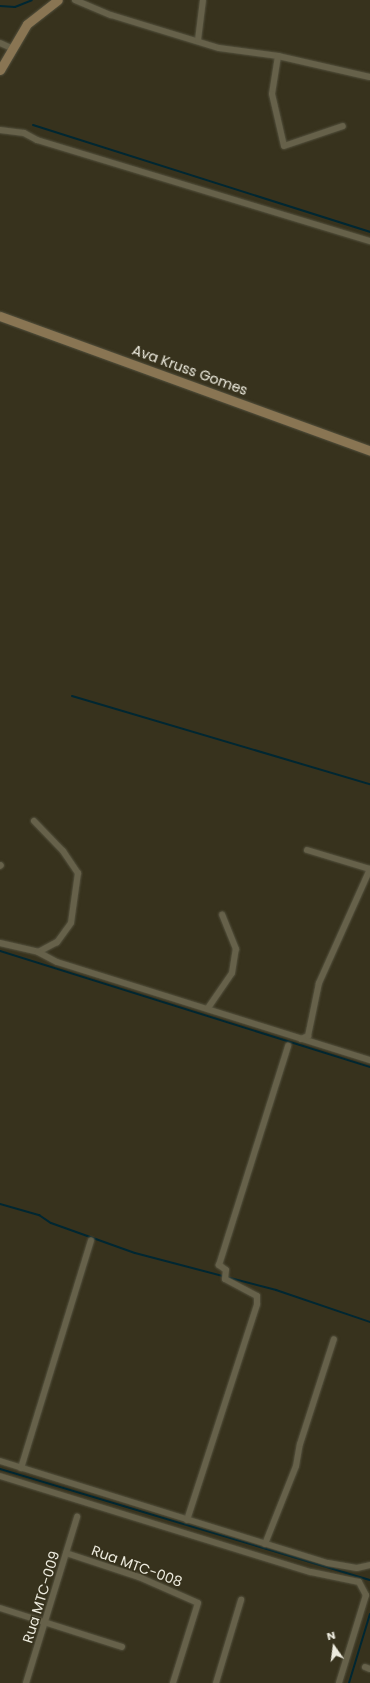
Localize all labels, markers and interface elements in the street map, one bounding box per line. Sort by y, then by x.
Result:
street label: Ava Kruss Gomes [130,341,250,399]
street label: Rua MTC-008 [89,1542,185,1590]
street label: Rua MTC-009 [19,1549,63,1645]
north arrow [314,1627,354,1667]
text: N [325,1627,337,1644]

